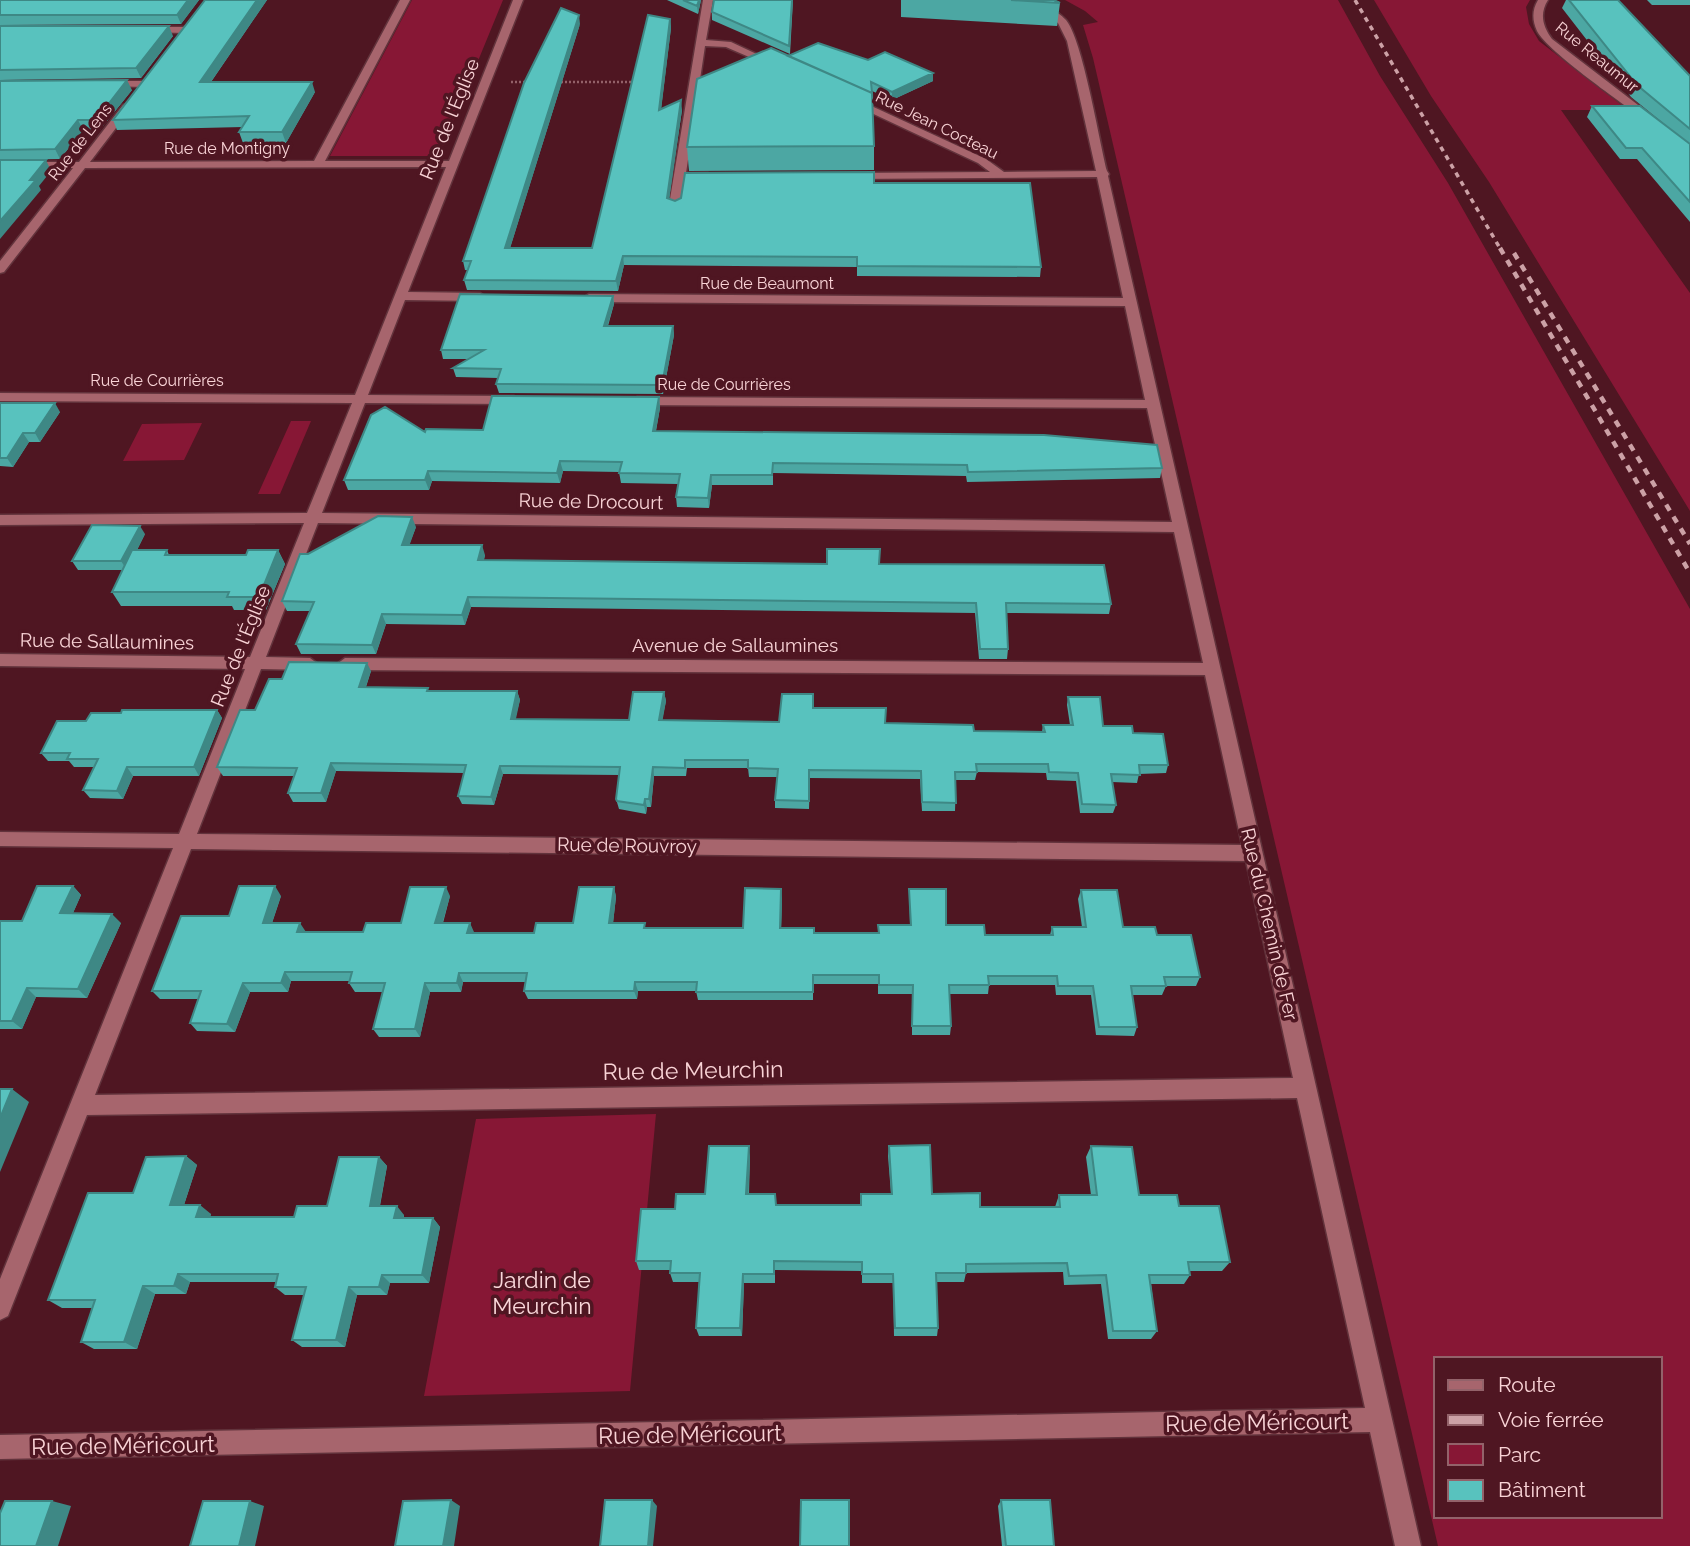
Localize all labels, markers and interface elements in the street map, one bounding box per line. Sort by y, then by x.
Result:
street label: Rue Reaumur [1552,18,1642,96]
street label: Rue de l'Église [415,55,483,183]
street label: Rue Jean Cocteau [873,87,1001,163]
street label: Rue de Lens [44,100,116,184]
street label: Rue de Montigny [164,139,290,158]
street label: Rue de Beaumont [700,274,835,293]
street label: Rue de Courrières [90,371,224,390]
street label: Rue de Courrières [657,375,791,394]
street label: Rue de Drocourt [519,489,664,513]
street label: Rue de l'Église [206,582,274,710]
street label: Rue de Sallaumines [20,628,194,654]
street label: Avenue de Sallaumines [632,634,838,656]
street label: Rue du Chemin de Fer [1237,826,1303,1023]
street label: Rue de Rouvroy [557,833,697,857]
street label: Rue de Meurchin [602,1055,784,1085]
park label: Jardin de Meurchin [492,1266,592,1319]
legend [1434,1357,1662,1518]
text: Route [1498,1372,1556,1397]
street label: Rue de Méricourt [1165,1407,1349,1437]
text: Voie ferrée [1498,1407,1604,1432]
street label: Rue de Méricourt [598,1419,782,1449]
street label: Rue de Méricourt [31,1430,215,1460]
text: Parc [1498,1442,1541,1467]
text: Bâtiment [1498,1477,1586,1502]

